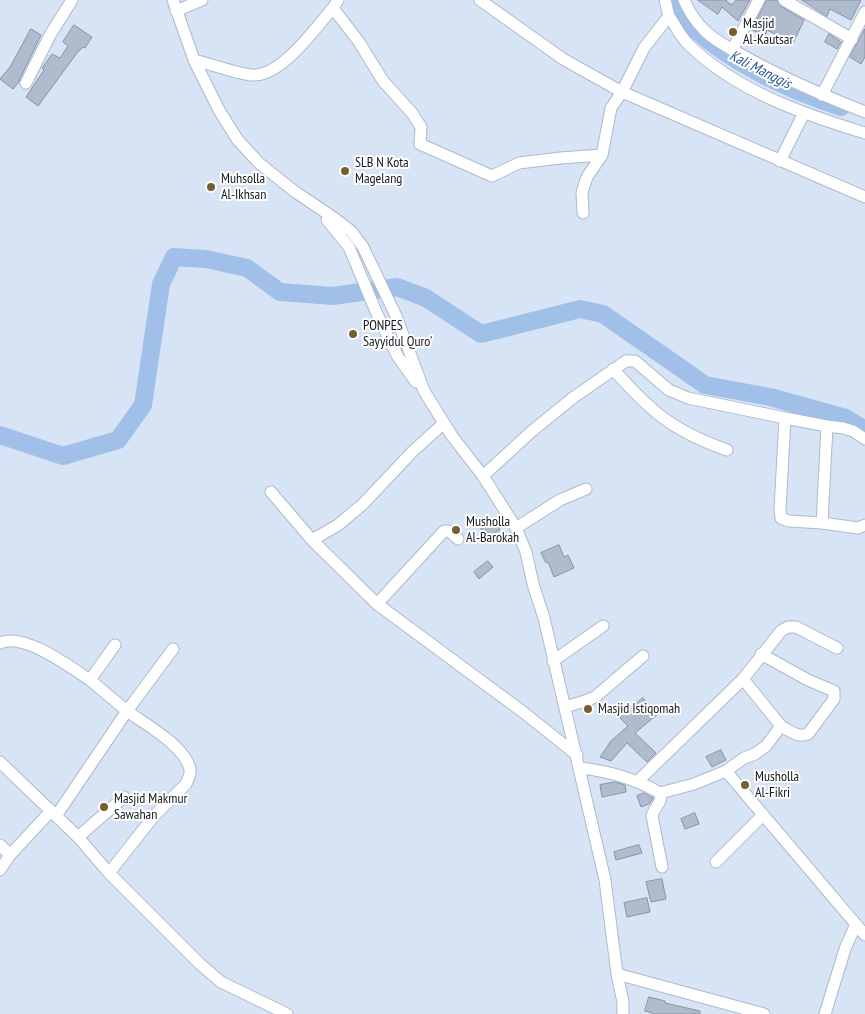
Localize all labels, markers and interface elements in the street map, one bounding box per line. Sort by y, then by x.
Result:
place label: Masjid Al-Kautsar [743,16,793,48]
marker: Masjid Al-Kautsar [727,26,739,38]
water label: Kali Manggis [726,47,794,93]
place label: SLB N Kota Magelang [355,155,409,188]
marker: SLB N Kota Magelang [339,165,351,177]
place label: Muhsolla Al-Ikhsan [221,171,266,203]
marker: Muhsolla Al-Ikhsan [205,181,217,193]
place label: PONPES Sayyidul Quro' [363,318,432,351]
marker: PONPES Sayyidul Quro' [347,328,359,340]
place label: Musholla Al-Barokah [466,514,519,546]
marker: Musholla Al-Barokah [450,524,462,536]
place label: Masjid Istiqomah [598,701,680,717]
marker: Masjid Istiqomah [582,703,594,715]
place label: Musholla Al-Fikri [755,769,799,802]
marker: Musholla Al-Fikri [739,779,751,791]
place label: Masjid Makmur Sawahan [114,791,187,824]
marker: Masjid Makmur Sawahan [98,801,110,813]

